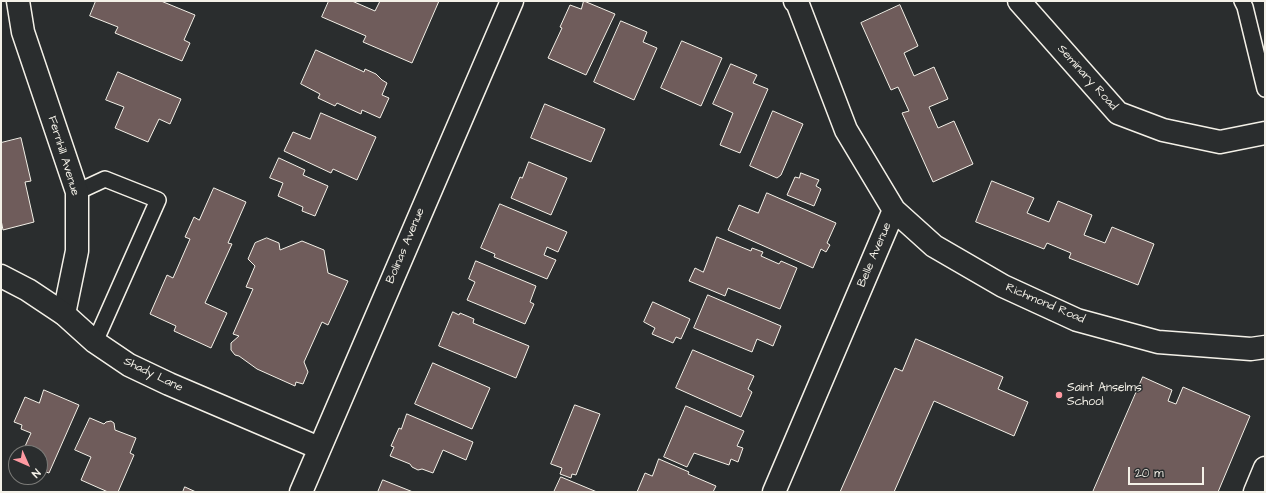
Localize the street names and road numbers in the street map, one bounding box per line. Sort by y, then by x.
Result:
street label: Seminary Road [1054,42,1120,114]
street label: Fernhill Avenue [44,114,82,198]
street label: Bolinas Avenue [384,206,428,286]
street label: Belle Avenue [855,220,895,290]
street label: Richmond Road [1003,281,1087,327]
street label: Shady Lane [121,354,185,396]

